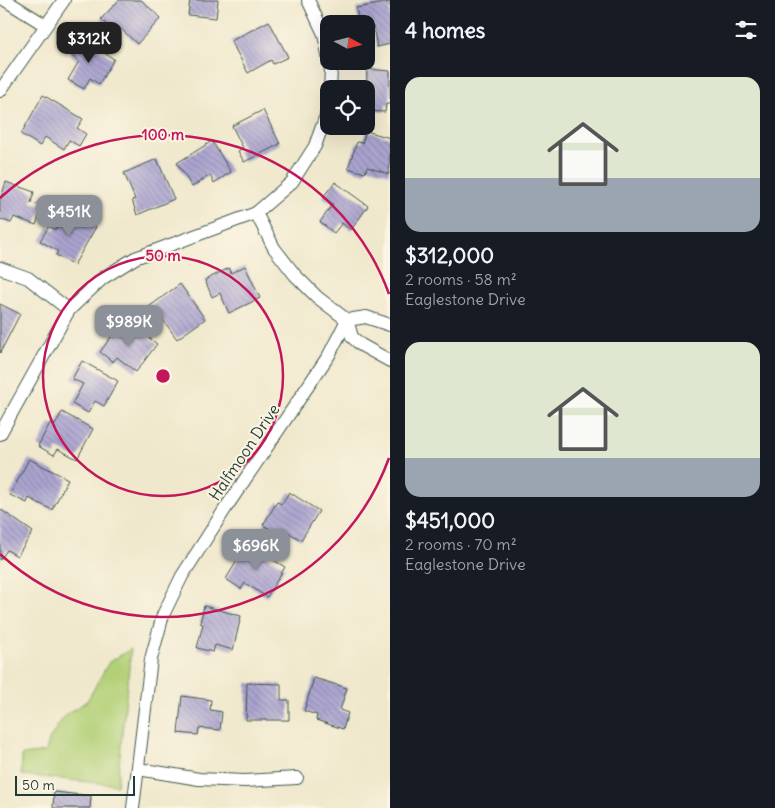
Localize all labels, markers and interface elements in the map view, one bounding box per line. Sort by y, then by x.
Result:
north arrow [320,15,375,70]
map controls [320,15,375,135]
icon: filters [732,16,760,44]
text: 4 homes [405,17,485,44]
pin: $312K [54,22,124,64]
text: $312K [68,28,110,48]
button: locate [320,80,375,135]
icon: home [538,109,628,199]
text: 100 m [142,125,184,144]
pin: $451K [34,194,104,237]
text: $451K [47,201,91,221]
text: $312,000 [405,242,494,269]
text: 50 m [145,246,181,265]
text: 2 rooms · 58 m² [405,269,517,289]
text: Eaglestone Drive [405,289,526,309]
pin: $989K [94,304,164,347]
text: $989K [106,311,152,331]
centre of rings [154,367,172,385]
icon: home [538,374,628,464]
street label: Halfmoon Drive [204,400,284,504]
text: $451,000 [405,507,495,534]
pin: $696K [221,528,291,571]
text: 2 rooms · 70 m² [405,534,517,554]
text: $696K [233,535,279,555]
text: Eaglestone Drive [405,554,526,574]
scale bar [15,773,135,796]
text: 50 m [22,776,55,794]

